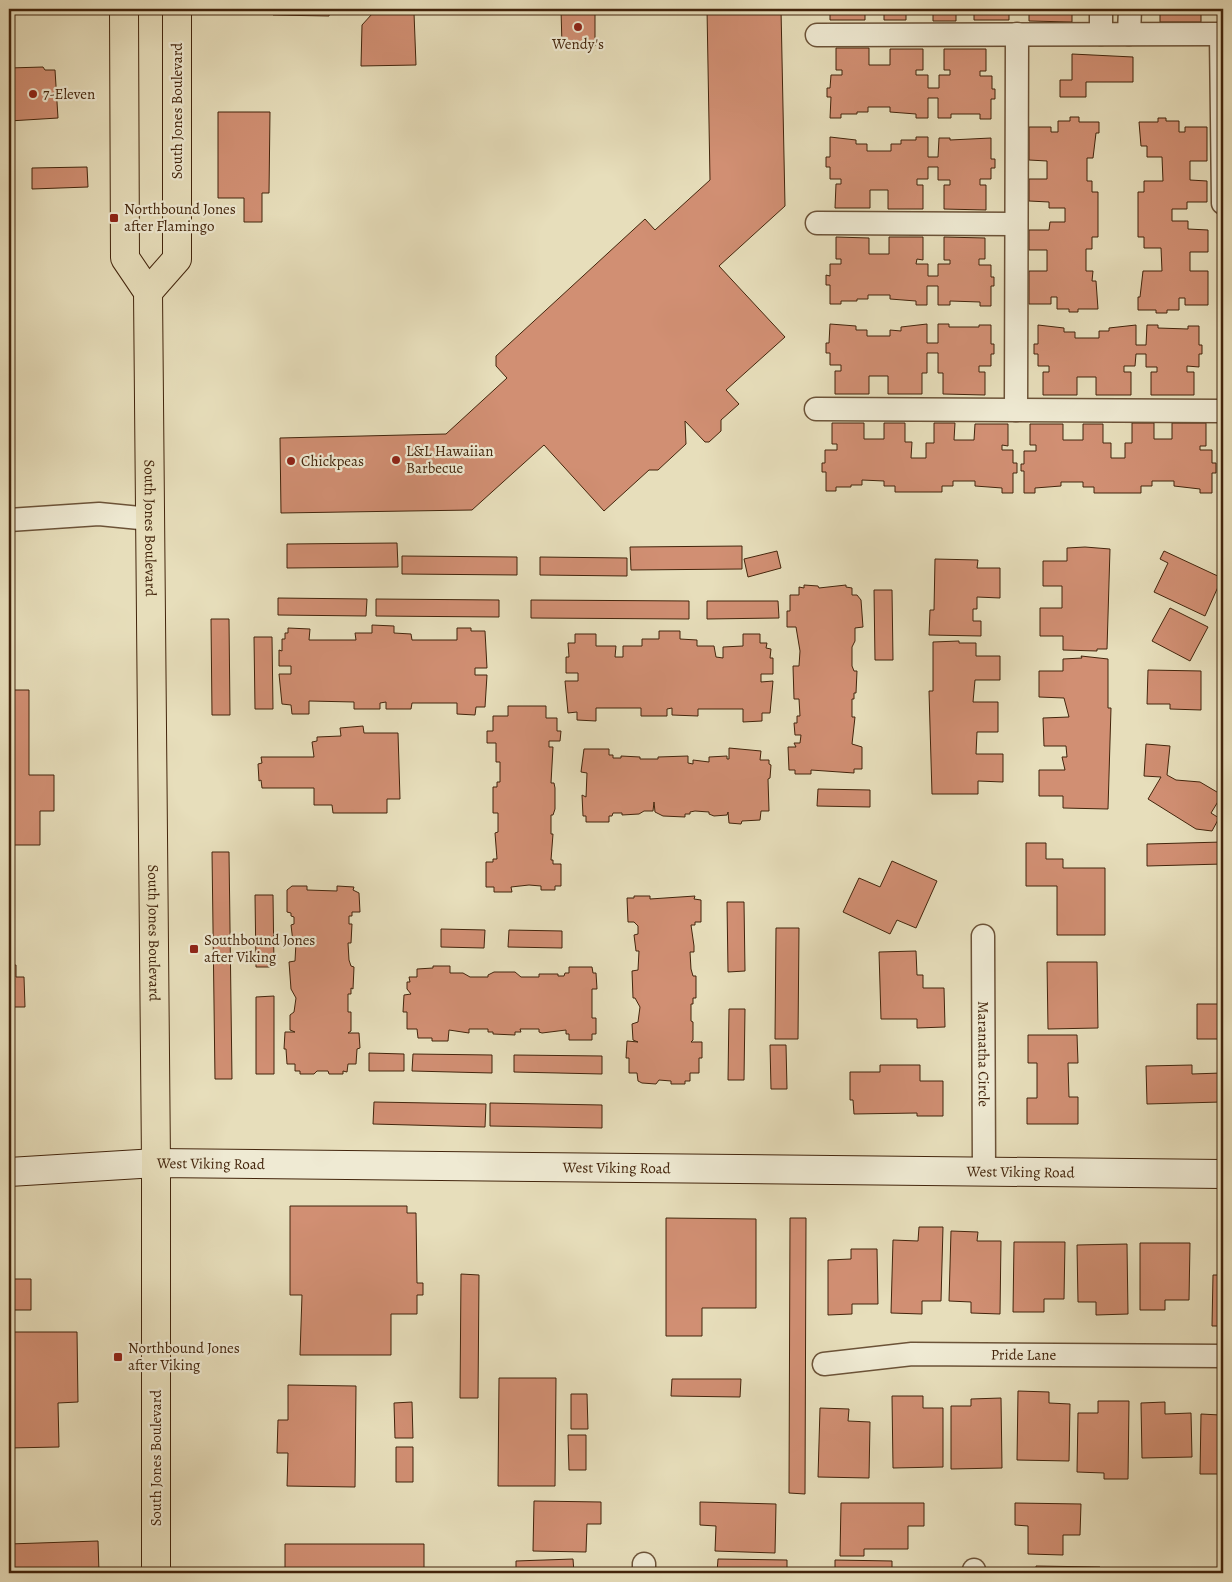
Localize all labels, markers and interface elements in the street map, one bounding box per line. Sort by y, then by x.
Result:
marker: Wendy's [572,21,584,33]
place label: Wendy's [551,34,604,54]
street label: South Jones Boulevard [167,42,187,179]
place label: 7-Eleven [43,84,95,104]
marker: 7-Eleven [27,88,39,100]
place label: Northbound Jones after Flamingo [124,199,236,236]
marker: Northbound Jones after Flamingo [108,212,120,224]
place label: L&L Hawaiian Barbecue [406,441,493,478]
place label: Chickpeas [301,451,364,471]
marker: L&L Hawaiian Barbecue [390,454,402,466]
marker: Chickpeas [285,455,297,467]
street label: South Jones Boulevard [140,459,161,597]
street label: South Jones Boulevard [143,864,165,1002]
place label: Southbound Jones after Viking [204,930,315,967]
marker: Southbound Jones after Viking [188,943,200,955]
street label: Maranatha Circle [973,1001,994,1107]
street label: West Viking Road [156,1153,266,1174]
street label: West Viking Road [562,1157,672,1178]
street label: West Viking Road [966,1161,1076,1182]
place label: Northbound Jones after Viking [128,1338,240,1375]
street label: Pride Lane [991,1345,1056,1365]
marker: Northbound Jones after Viking [112,1351,124,1363]
street label: South Jones Boulevard [146,1389,166,1526]

